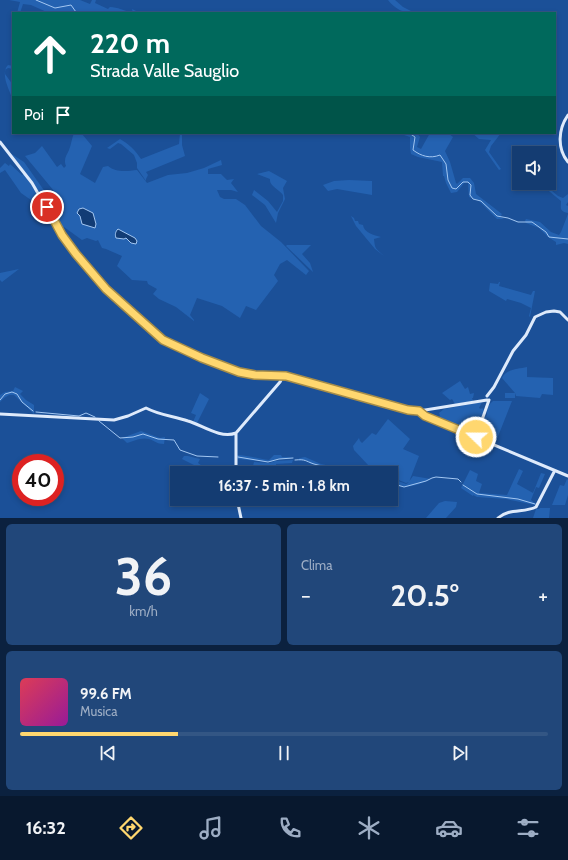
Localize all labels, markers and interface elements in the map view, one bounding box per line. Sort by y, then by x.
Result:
text: 220 m [90,26,170,60]
icon: ahead [24,28,76,80]
text: Strada Valle Sauglio [90,60,239,82]
icon: arrive [52,104,74,126]
text: Poi [24,106,44,124]
map controls [512,146,556,190]
button: sound [512,146,556,190]
pin [30,190,64,224]
icon: arrive [36,196,58,218]
position arrow [455,416,497,458]
speed limit sign: 40 [12,454,64,506]
text: 16:37 · 5 min · 1.8 km [218,477,350,495]
text: 36 [115,545,172,608]
text: Clima [301,557,332,573]
text: 20.5° [390,577,459,614]
text: − [301,582,311,609]
text: + [538,582,548,609]
text: km/h [129,603,158,619]
text: 99.6 FM [80,685,132,703]
text: Musica [80,703,118,719]
icon: previous [97,742,119,764]
icon: pause [273,742,295,764]
icon: next [449,742,471,764]
icon: directions [117,814,145,842]
icon: music [197,814,225,842]
icon: phone [276,814,304,842]
icon: climate [355,814,383,842]
icon: car [435,814,463,842]
icon: filters [514,814,542,842]
text: 16:32 [26,817,66,839]

